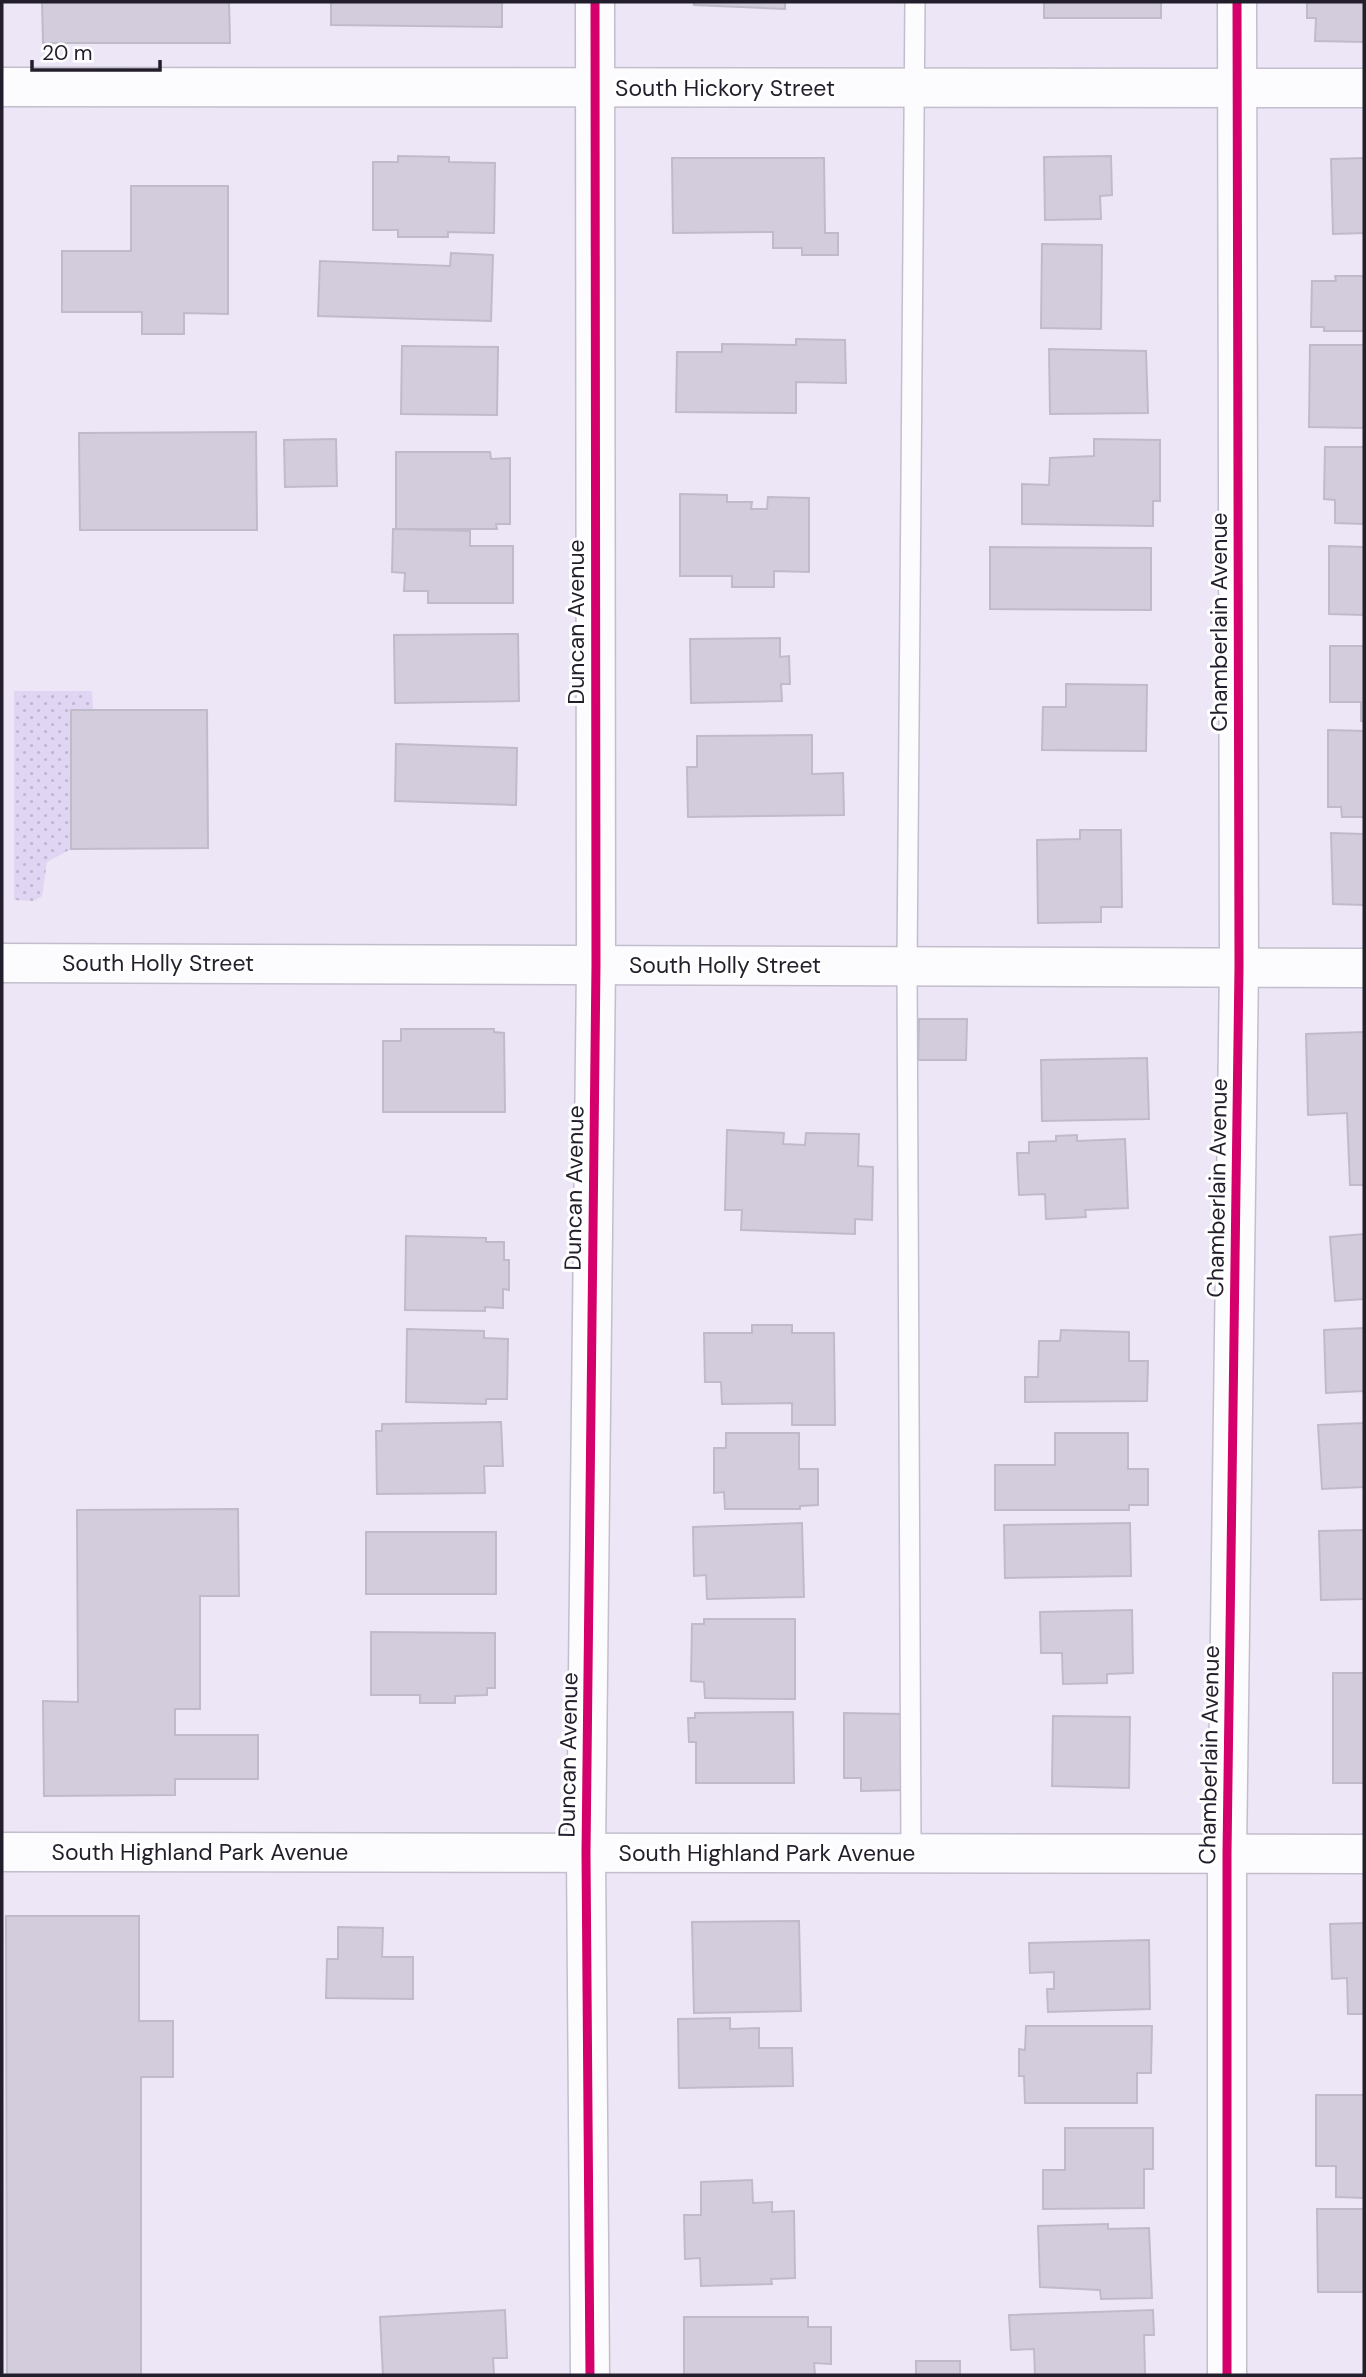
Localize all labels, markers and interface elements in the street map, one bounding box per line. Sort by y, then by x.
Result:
scale bar [32,28,159,72]
text: 20 m [42,39,93,67]
street label: South Hickory Street [615,73,835,103]
street label: Chamberlain Avenue [1204,512,1234,732]
street label: Duncan Avenue [561,539,591,705]
street label: South Holly Street [62,948,254,978]
street label: South Holly Street [629,950,821,980]
street label: Chamberlain Avenue [1200,1078,1234,1298]
street label: Duncan Avenue [558,1105,590,1271]
street label: Chamberlain Avenue [1192,1645,1226,1865]
street label: Duncan Avenue [552,1672,584,1838]
street label: South Highland Park Avenue [52,1837,348,1867]
street label: South Highland Park Avenue [619,1838,915,1868]

